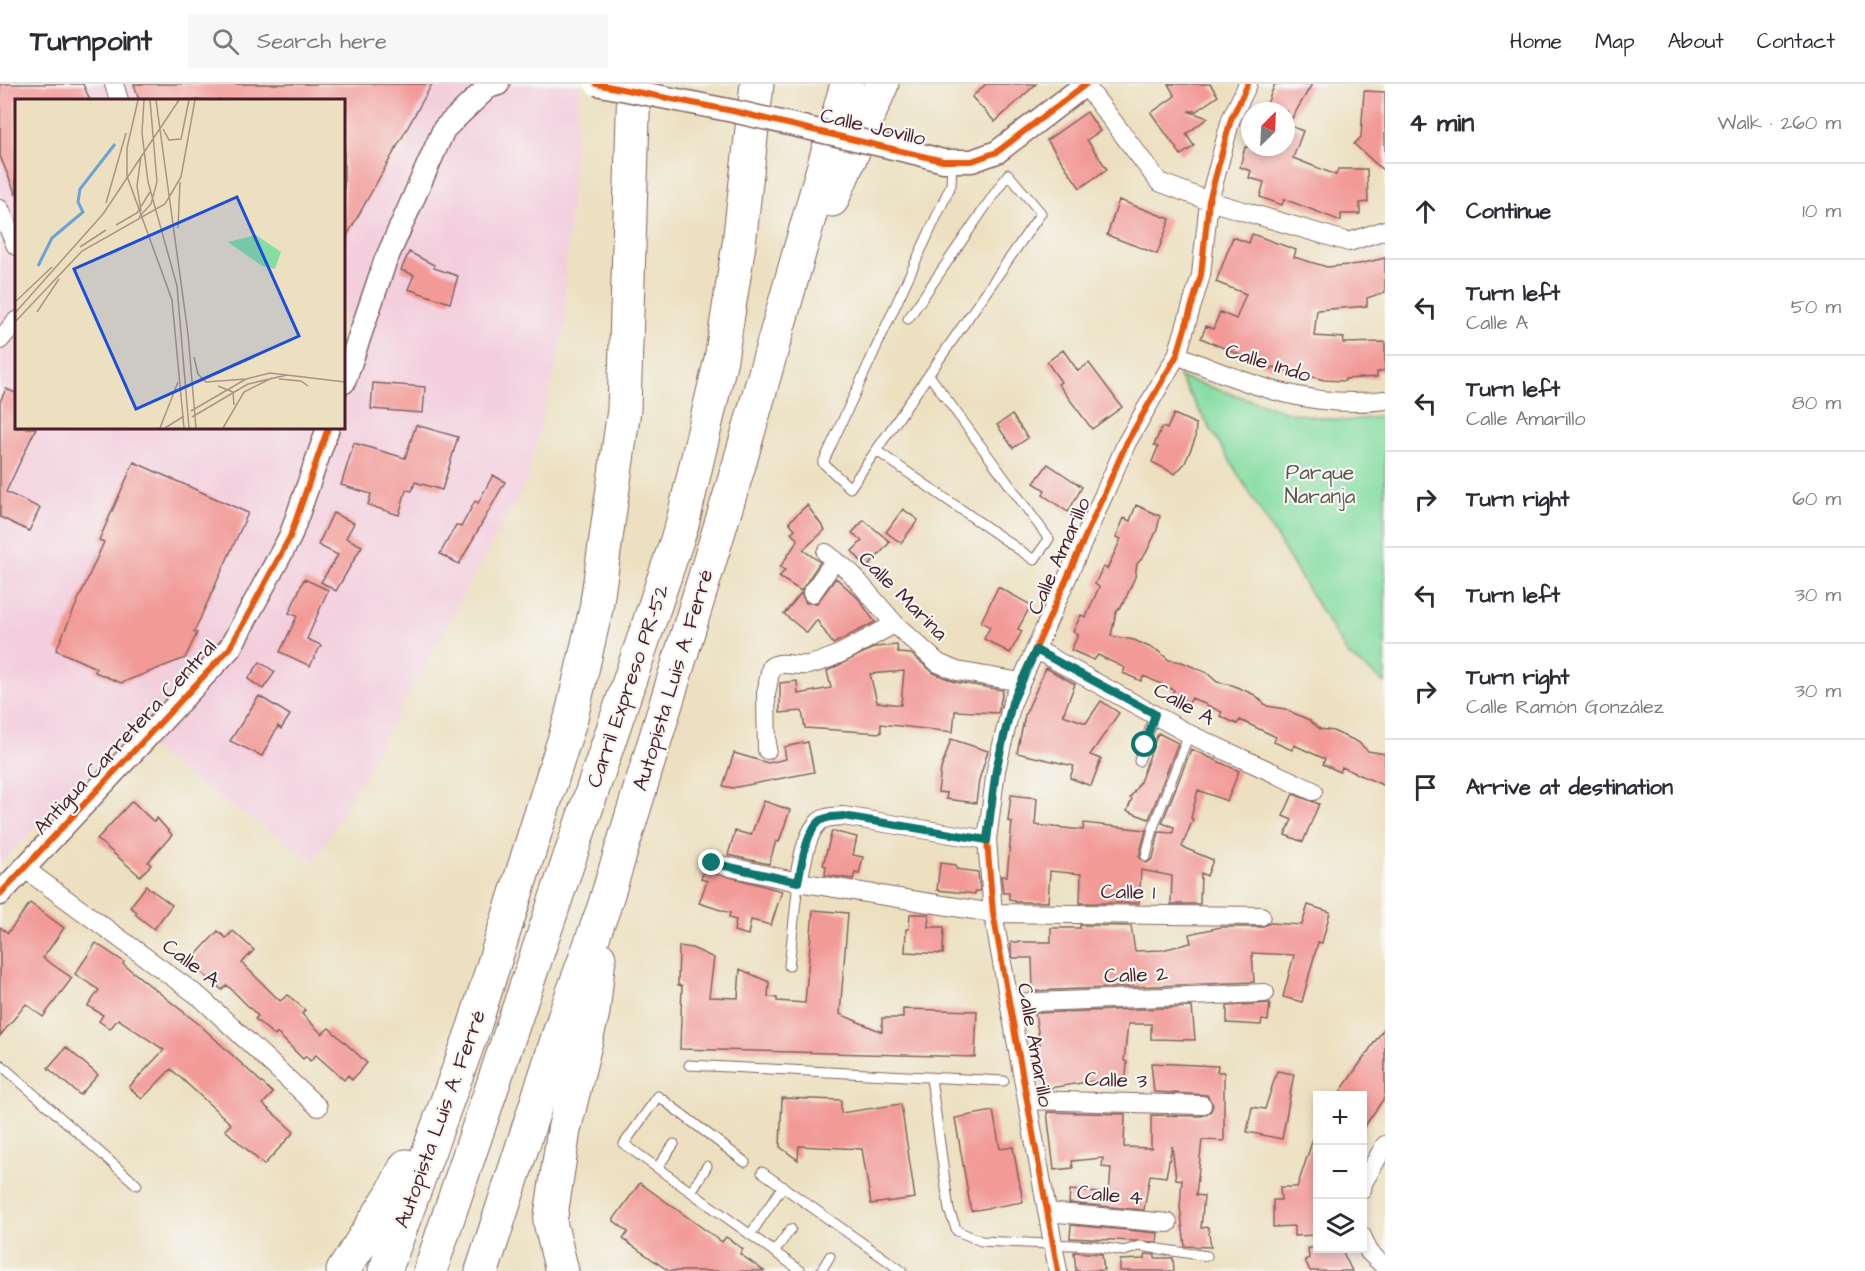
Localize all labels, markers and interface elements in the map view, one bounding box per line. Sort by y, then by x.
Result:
search box [188,14,608,68]
text: Turnpoint [30,22,152,61]
icon: search [209,25,242,58]
text: Search here [257,26,387,57]
text: Home [1510,27,1562,56]
text: Map [1595,27,1635,56]
text: About [1668,27,1724,56]
text: Contact [1757,27,1835,56]
inset map [15,99,345,429]
street label: Calle Jovillo [817,101,929,153]
north arrow [1241,102,1295,156]
text: 4 min [1409,105,1474,141]
text: Walk · 260 m [1718,109,1841,137]
icon: ahead [1409,195,1442,228]
text: Continue [1466,196,1551,227]
text: 10 m [1802,197,1841,225]
text: Turn left [1466,278,1560,309]
icon: left [1409,291,1442,324]
text: 50 m [1791,293,1841,321]
text: Calle A [1466,309,1528,337]
street label: Calle Indo [1222,336,1315,390]
text: Turn left [1466,374,1560,405]
icon: left [1409,387,1442,420]
text: 80 m [1792,389,1841,417]
text: Calle Amarillo [1466,405,1586,433]
park label: Parque Naranja [1284,458,1356,511]
icon: right [1409,483,1442,516]
text: Turn right [1466,484,1569,515]
text: 60 m [1792,485,1841,513]
street label: Calle Amarillo [1020,493,1098,619]
street label: Calle Marina [852,545,954,647]
street label: Autopista Luis A. Ferré [626,566,721,795]
icon: left [1409,579,1442,612]
text: Turn left [1466,580,1560,611]
street label: Carril Expreso PR-52 [580,581,677,792]
text: 30 m [1795,581,1841,609]
street label: Antigua Carretera Central [27,633,225,842]
text: Turn right [1466,662,1569,693]
street label: Calle A [1148,675,1220,733]
icon: right [1409,675,1442,708]
text: 30 m [1795,677,1841,705]
text: Calle Ramón González [1466,693,1664,721]
route start [1131,731,1157,757]
icon: arrive [1409,771,1442,804]
text: Arrive at destination [1466,772,1673,803]
route end [698,849,724,875]
street label: Calle 1 [1100,877,1156,907]
street label: Calle A [156,932,226,995]
street label: Calle 2 [1104,959,1168,991]
street label: Calle Amarillo [1010,981,1060,1110]
street label: Autopista Luis A. Ferré [387,1006,494,1232]
street label: Calle 3 [1084,1064,1148,1096]
map controls [1313,1091,1367,1253]
button: + [1313,1091,1367,1145]
button: − [1313,1145,1367,1199]
street label: Calle 4 [1076,1178,1144,1212]
button: layers [1313,1199,1367,1253]

